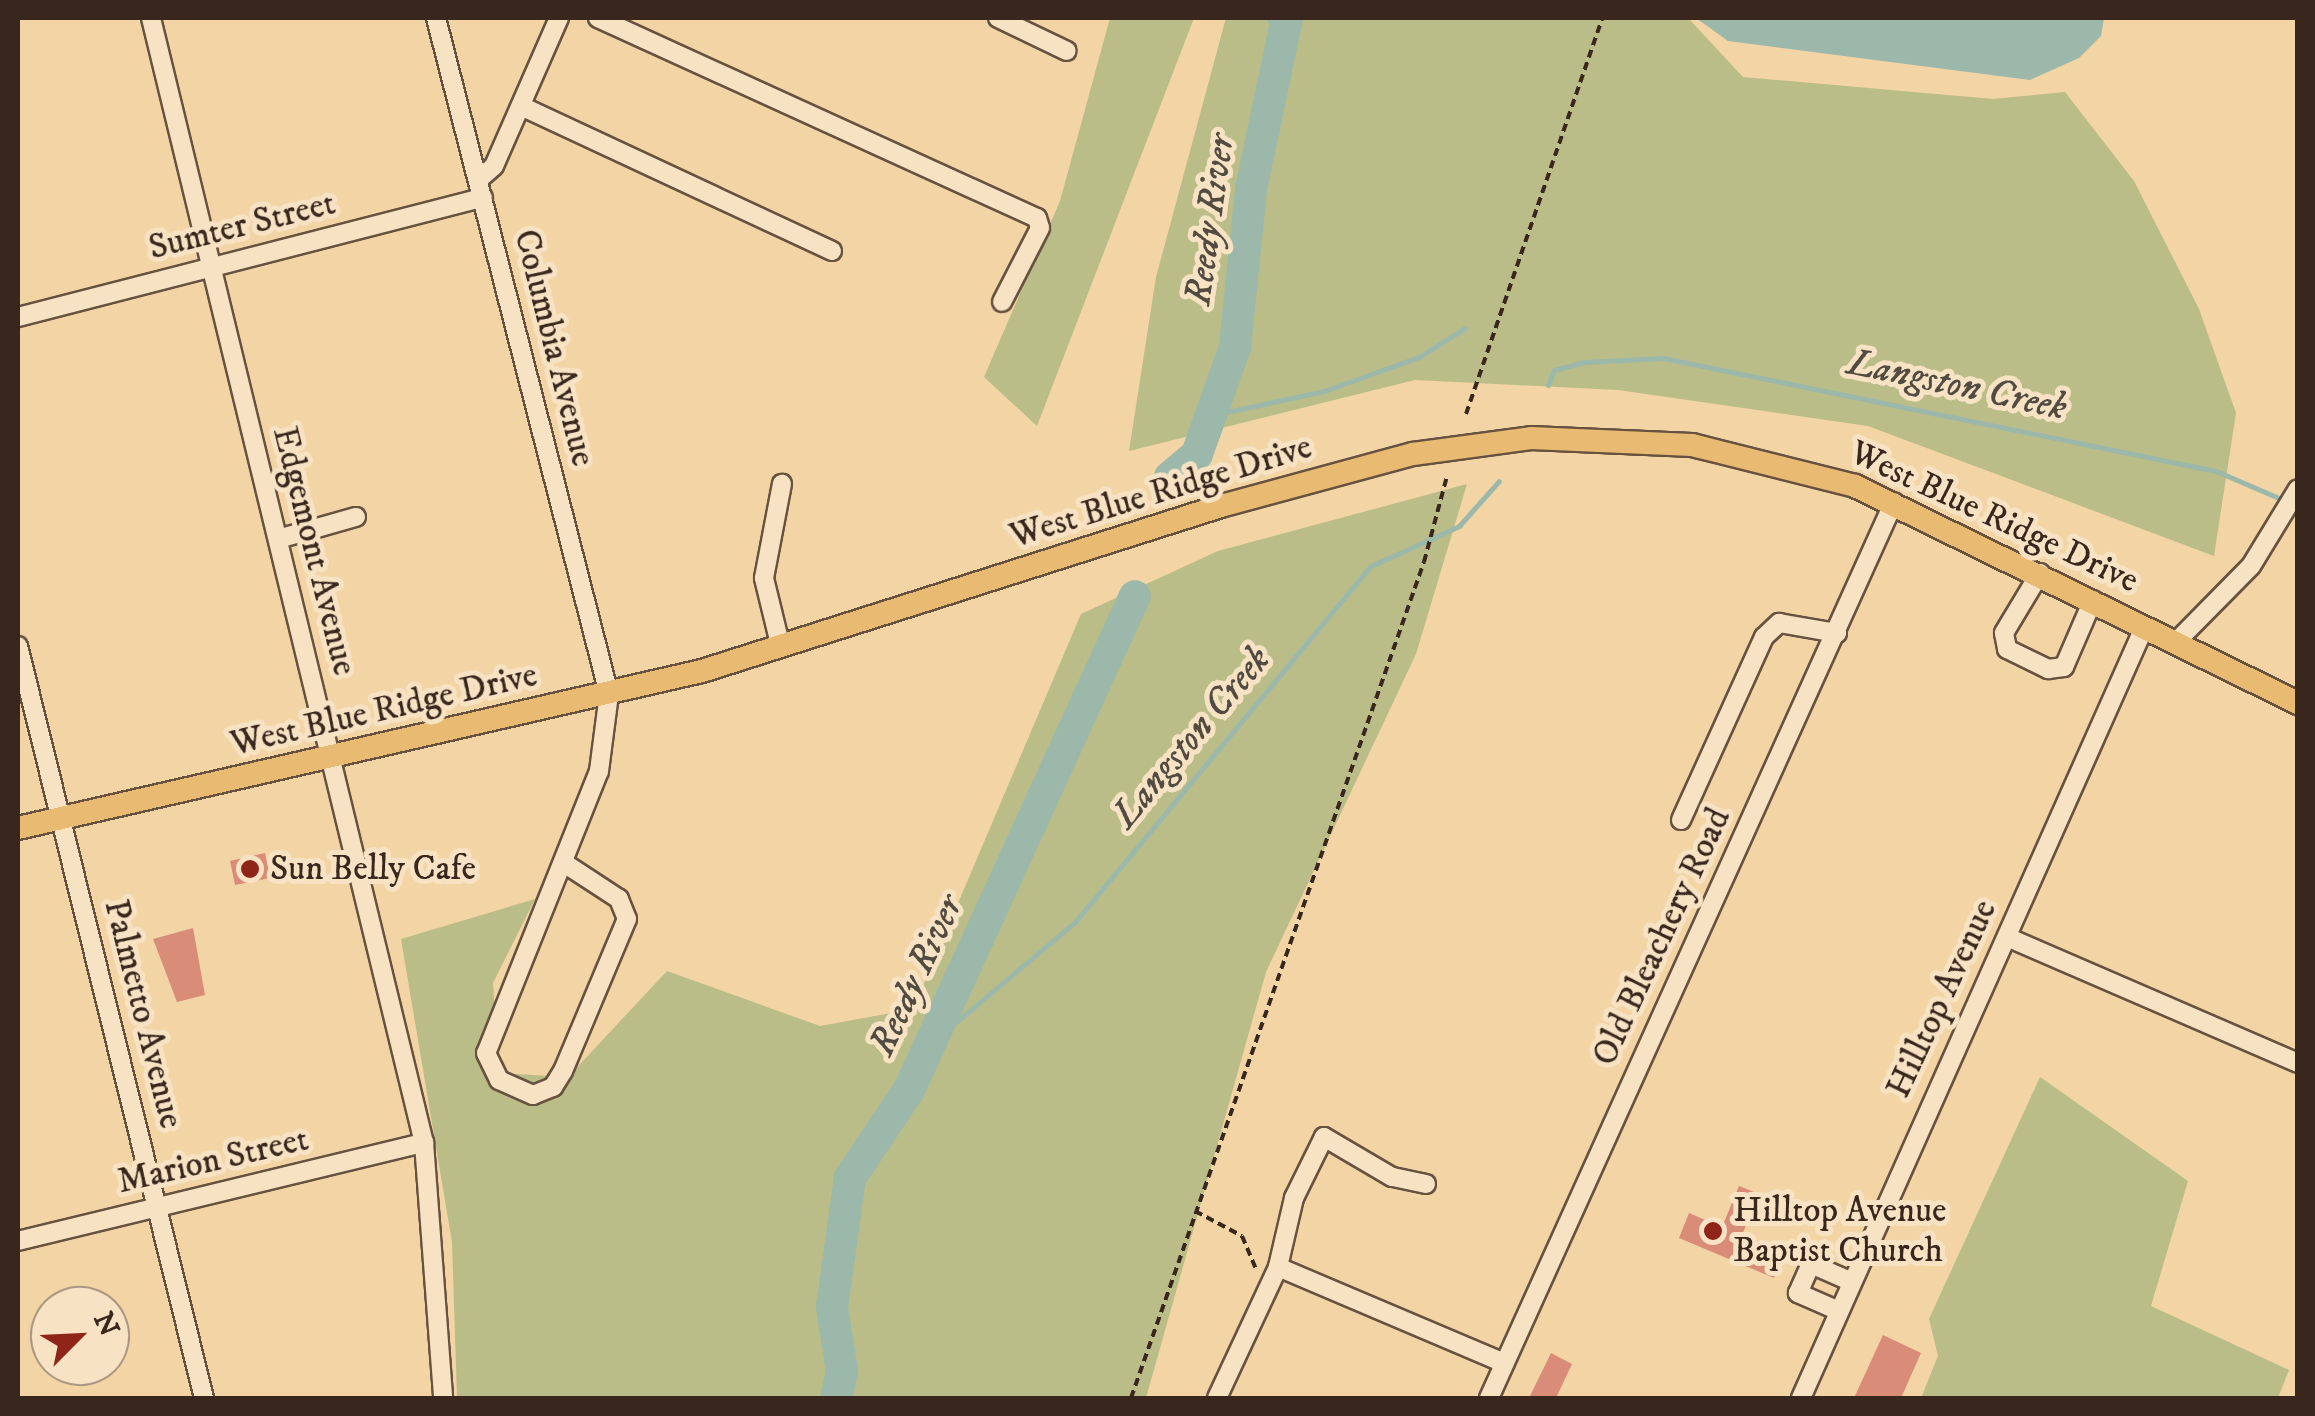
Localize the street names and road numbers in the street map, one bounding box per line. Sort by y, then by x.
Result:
street label: Sumter Street [145,183,339,269]
street label: Columbia Avenue [504,225,604,471]
street label: Edgemont Avenue [263,422,365,680]
street label: West Blue Ridge Drive [1005,426,1317,558]
street label: West Blue Ridge Drive [1843,432,2145,602]
street label: West Blue Ridge Drive [227,654,541,766]
street label: Old Bleachery Road [1584,802,1740,1072]
street label: Hilltop Avenue [1878,893,2006,1105]
street label: Palmetto Avenue [94,895,192,1133]
street label: Marion Street [114,1119,312,1203]

